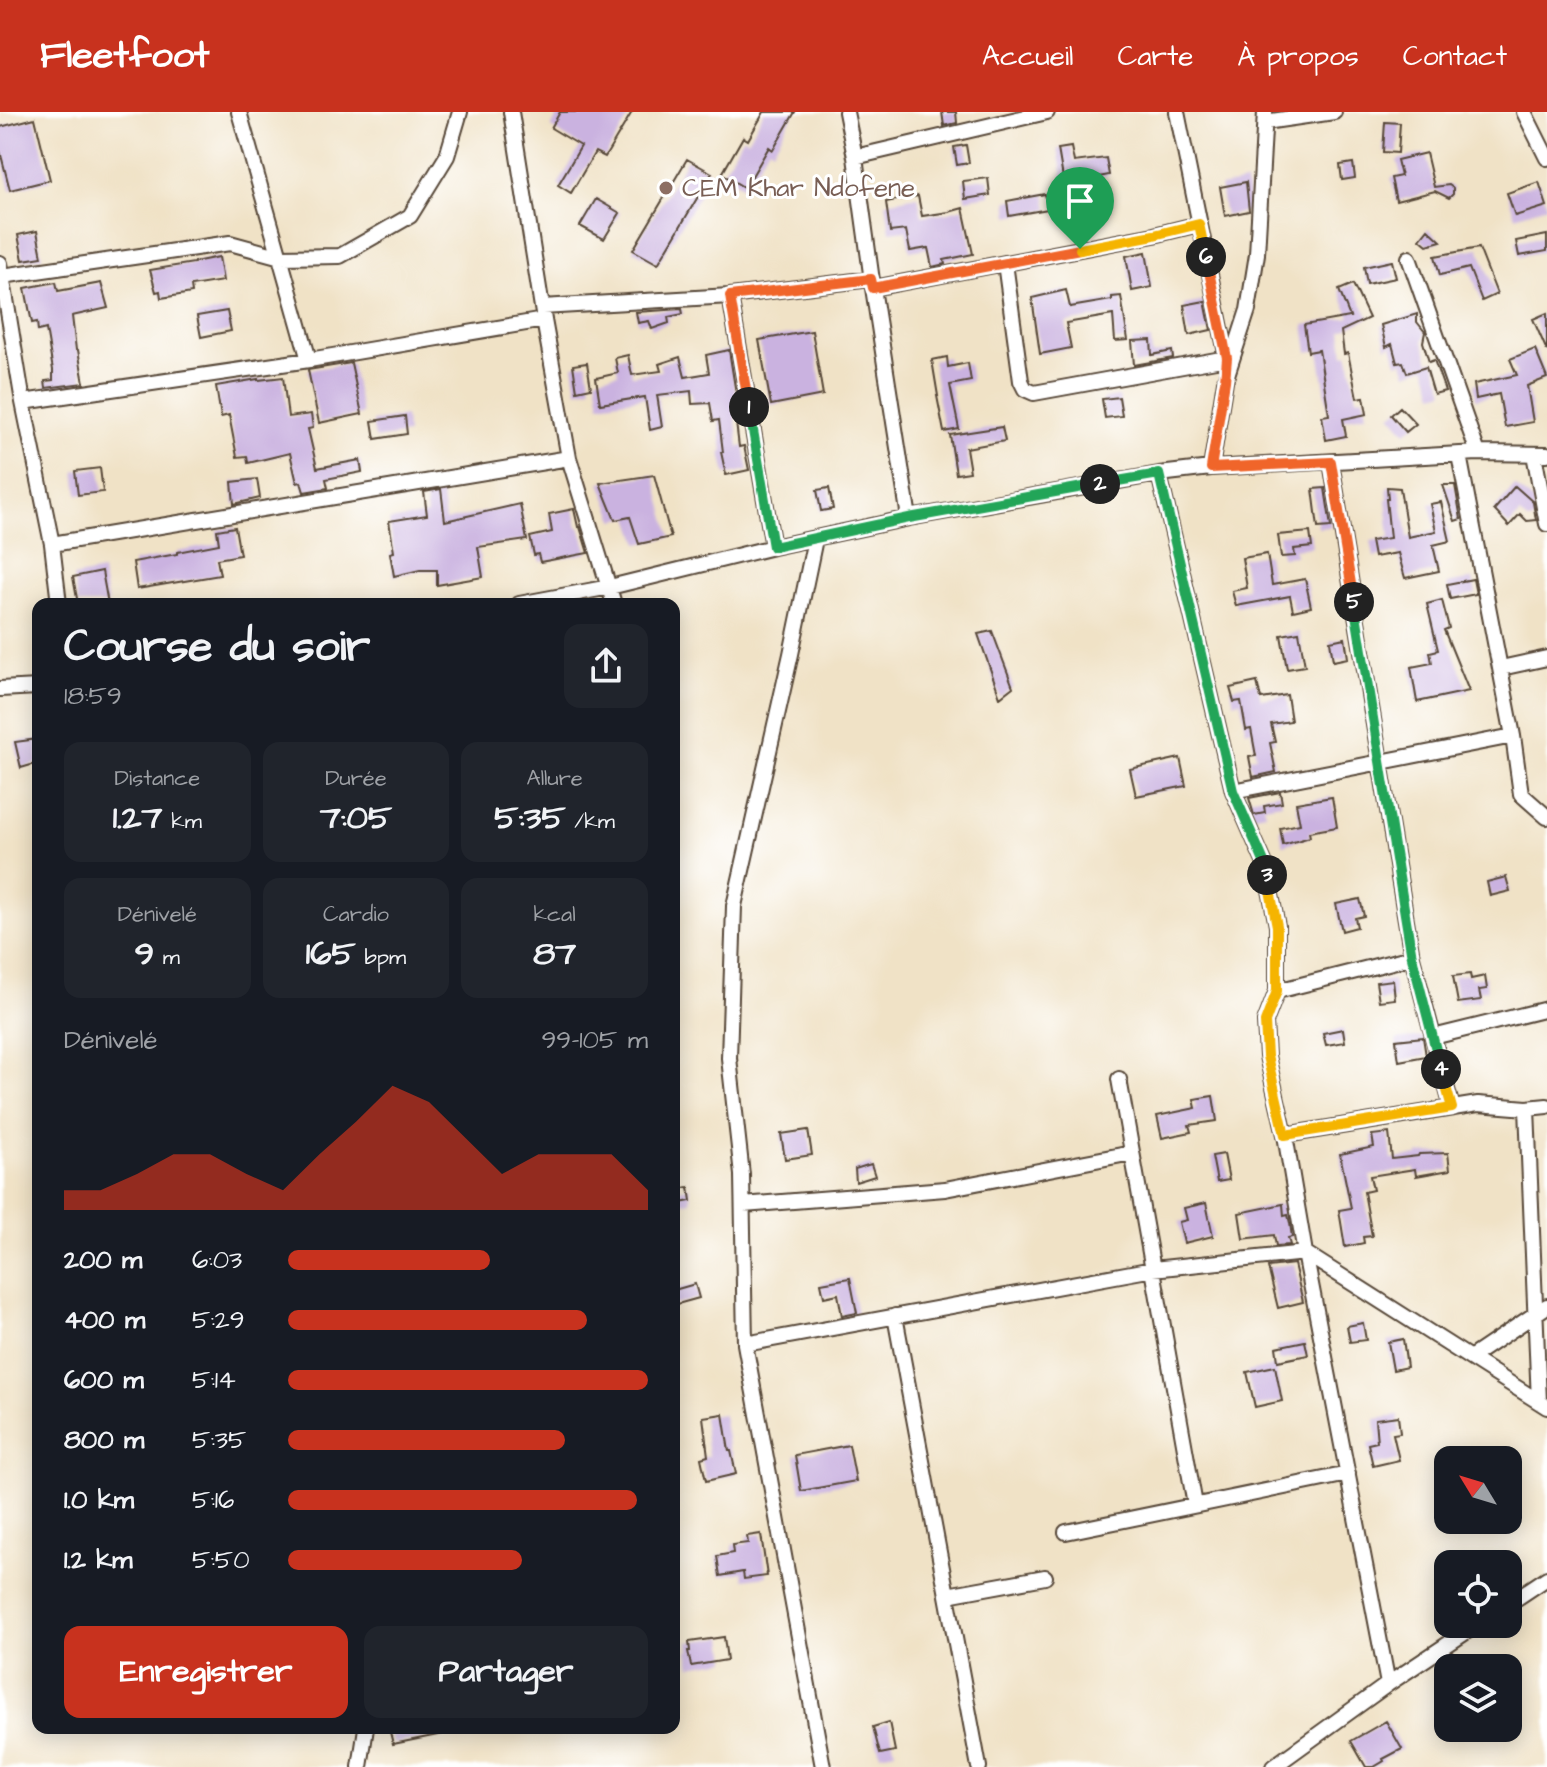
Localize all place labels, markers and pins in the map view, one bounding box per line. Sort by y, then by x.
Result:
pin [1046,167,1114,249]
place label: CEM Khar Ndofene [682,170,915,206]
marker: CEM Khar Ndofene [657,179,675,197]
pin: 6 [1186,237,1226,277]
pin: 1 [729,387,769,427]
pin: 2 [1080,464,1120,504]
pin: 5 [1334,582,1374,622]
pin: 3 [1247,855,1287,895]
pin: 4 [1421,1049,1461,1089]

